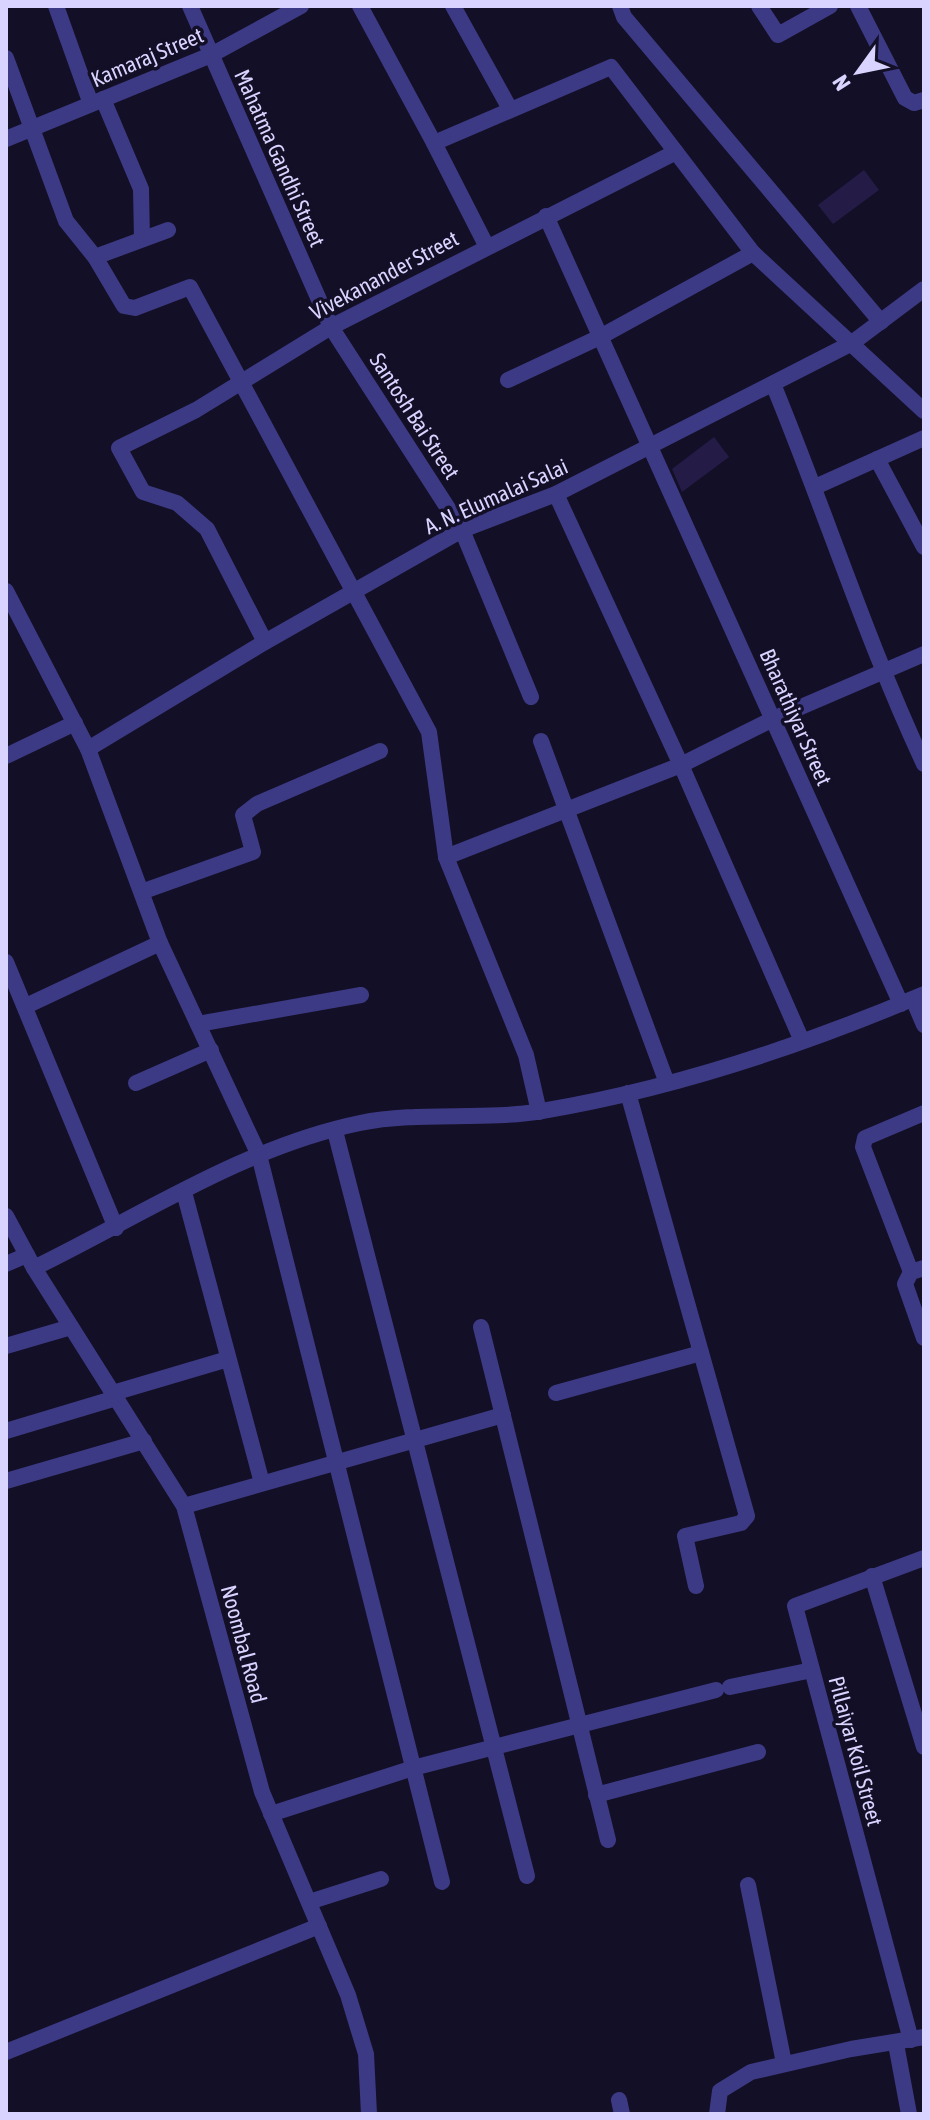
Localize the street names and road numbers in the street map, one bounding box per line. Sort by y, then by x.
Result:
street label: Kamaraj Street [87,22,207,92]
street label: Mahatma Gandhi Street [229,65,331,251]
street label: Vivekanander Street [305,225,463,325]
street label: Santosh Bai Street [365,348,465,484]
street label: A. N. Elumalai Salai [420,453,572,539]
street label: Bharathiyar Street [754,645,838,789]
street label: Noombal Road [216,1582,272,1706]
street label: Pillaiyar Koil Street [824,1673,888,1829]

